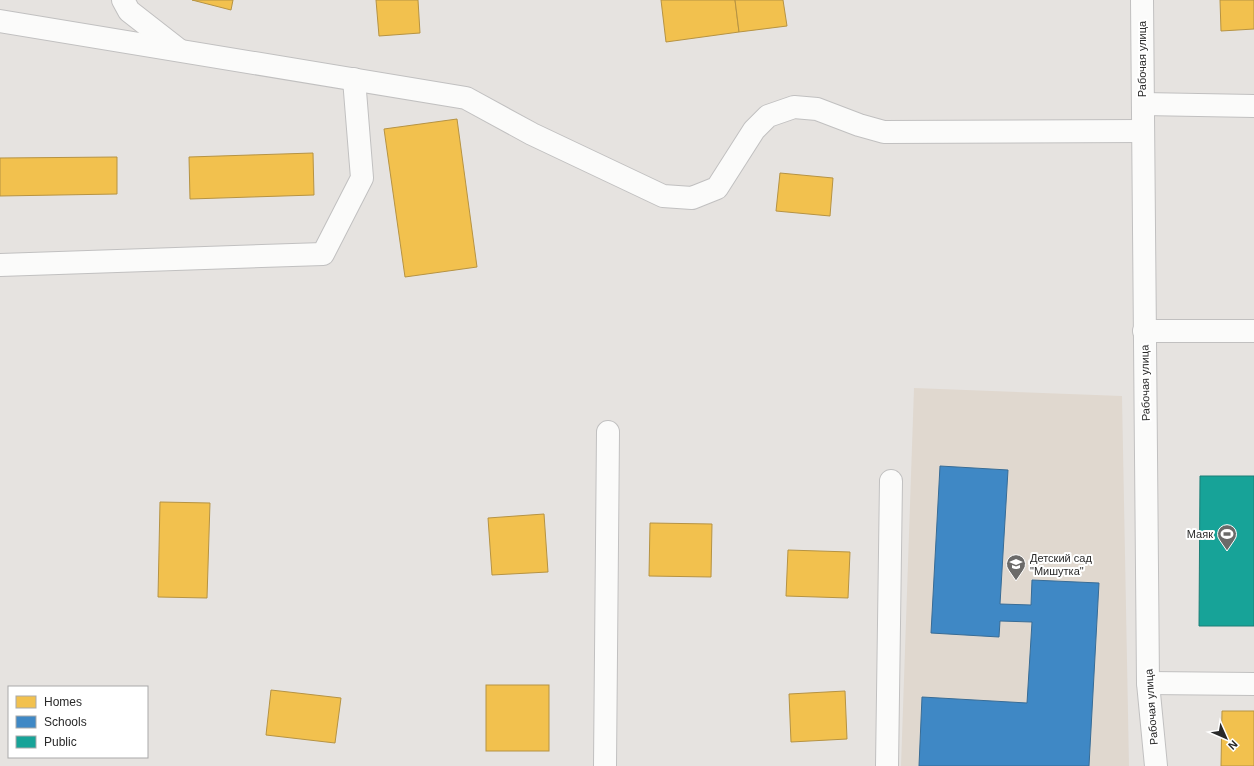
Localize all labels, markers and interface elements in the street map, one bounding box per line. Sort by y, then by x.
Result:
street label: Рабочая улица [1136,20,1148,97]
street label: Рабочая улица [1138,344,1152,421]
sports icon: Маяк [1216,523,1238,551]
place label: Маяк [1187,528,1213,540]
place label: Детский сад "Мишутка" [1030,552,1092,577]
school or university icon: Детский сад "Мишутка" [1005,553,1027,581]
street label: Рабочая улица [1142,668,1160,746]
legend [8,686,148,758]
text: Homes [44,695,82,709]
text: Schools [44,715,87,729]
north arrow [1206,718,1246,758]
text: Public [44,735,77,749]
text: N [1226,738,1240,752]

